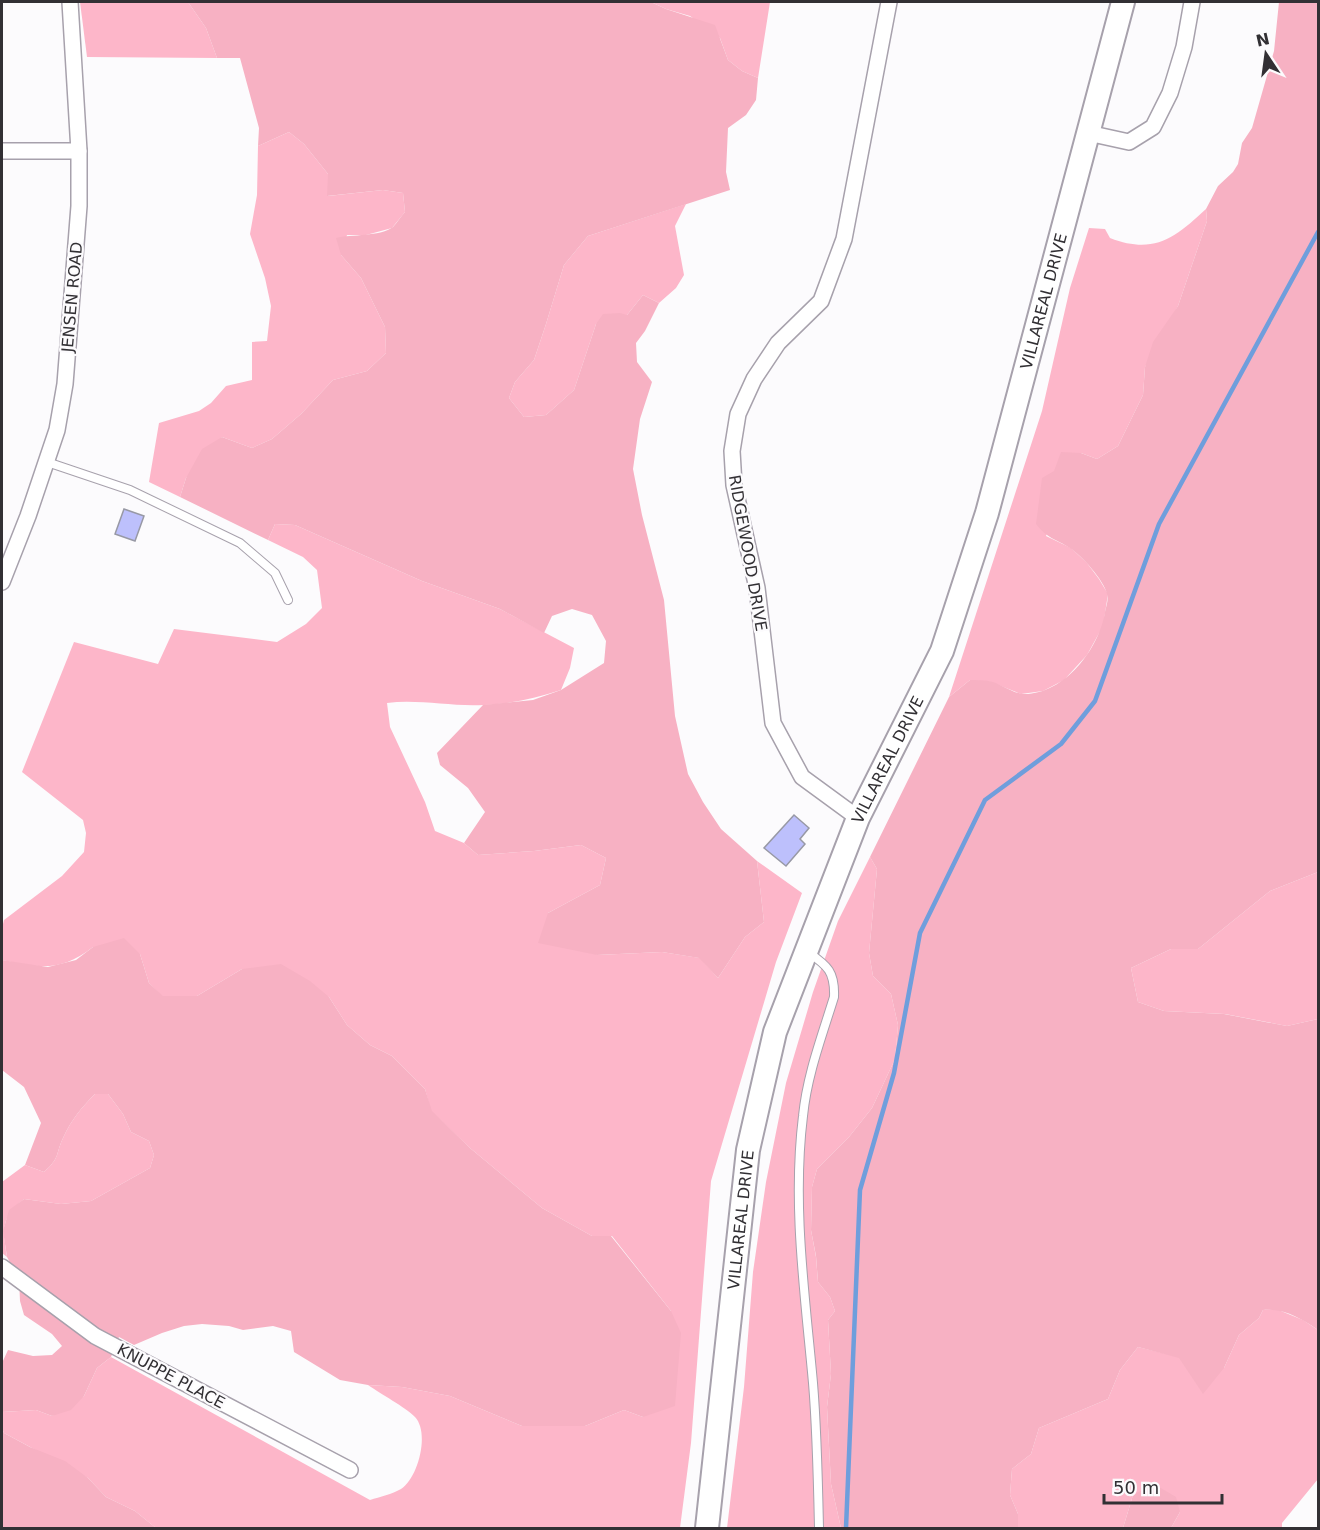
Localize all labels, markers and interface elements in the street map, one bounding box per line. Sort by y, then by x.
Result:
north arrow [1236,24,1296,84]
text: N [1254,29,1271,51]
street label: VILLAREAL DRIVE [1016,231,1071,371]
street label: JENSEN ROAD [58,241,86,354]
street label: RIDGEWOOD DRIVE [725,473,771,633]
street label: VILLAREAL DRIVE [847,693,927,827]
street label: VILLAREAL DRIVE [723,1149,757,1291]
street label: KNUPPE PLACE [114,1340,228,1412]
scale bar [1104,1467,1222,1505]
text: 50 m [1113,1477,1159,1498]

